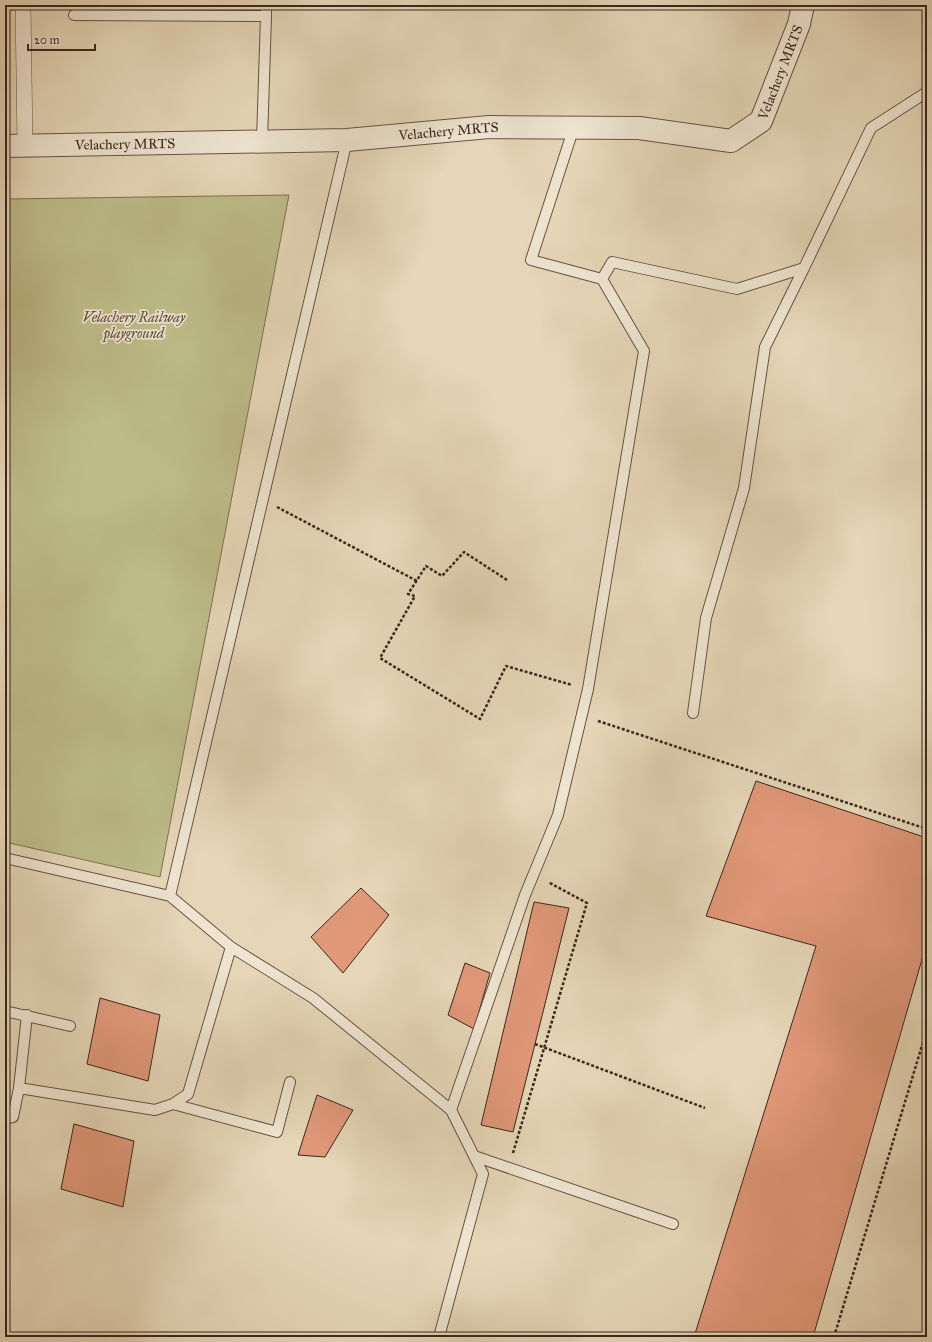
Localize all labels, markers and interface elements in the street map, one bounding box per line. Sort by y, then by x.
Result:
street label: Velachery MRTS [754,22,806,123]
scale bar [28,26,95,52]
text: 20 m [34,33,60,47]
street label: Velachery MRTS [397,118,499,144]
street label: Velachery MRTS [74,135,175,153]
park label: Velachery Railway playground [83,309,186,343]

